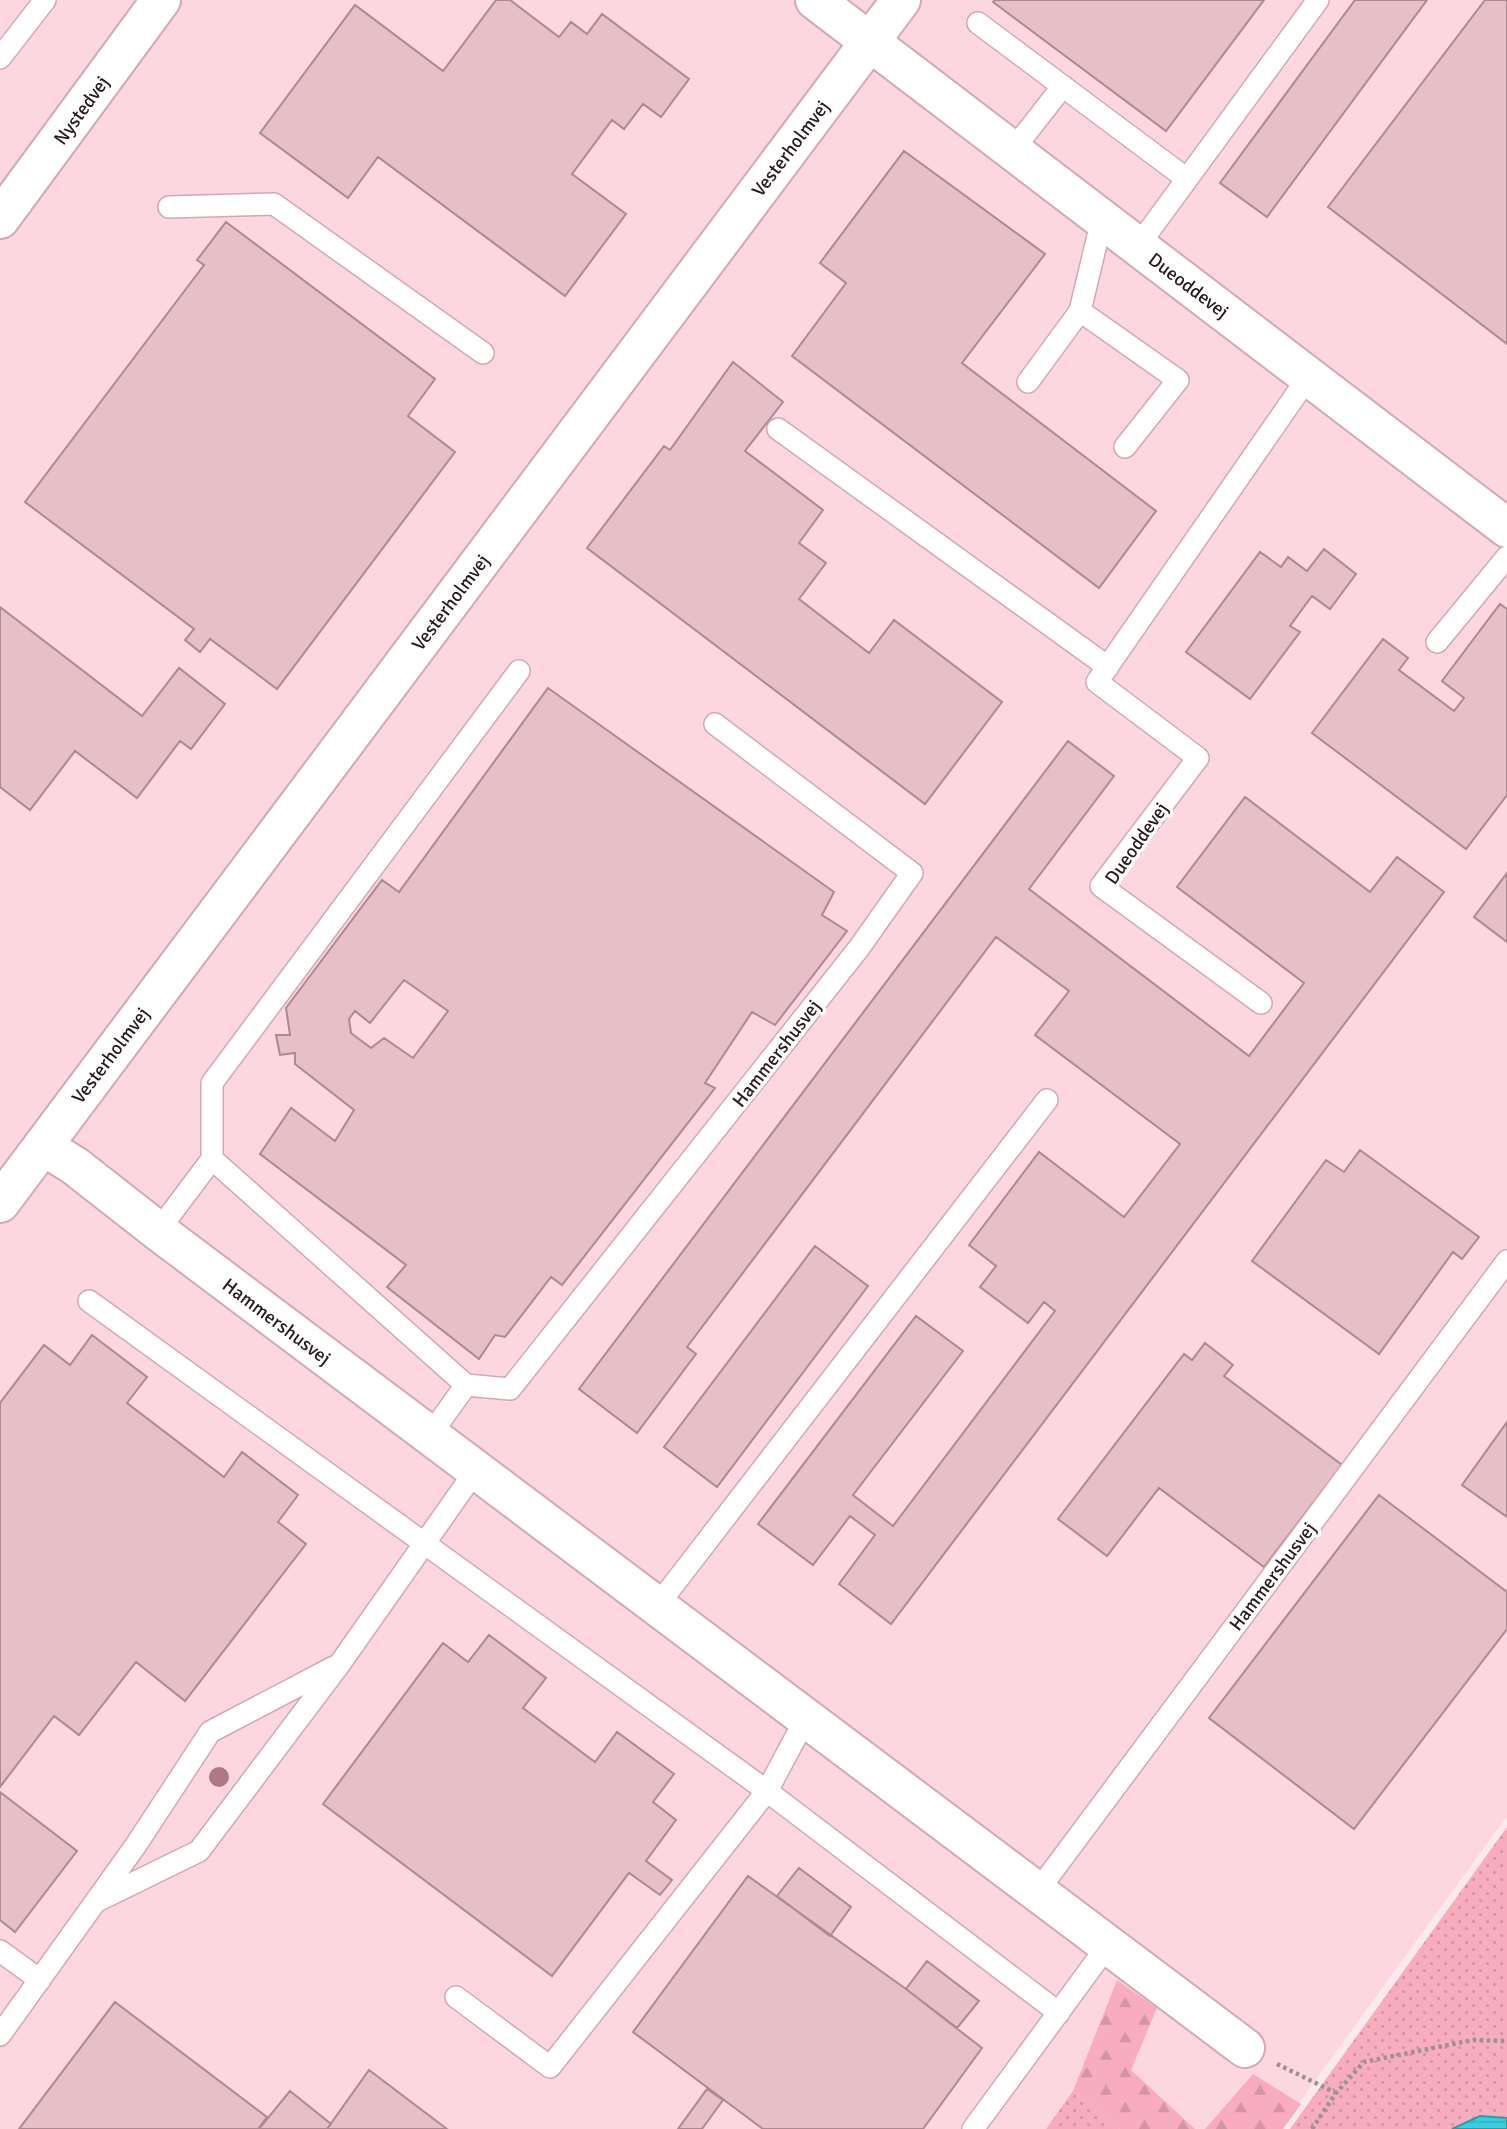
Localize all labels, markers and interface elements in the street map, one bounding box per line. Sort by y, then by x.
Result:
street label: Nystedvej [49,71,115,150]
street label: Vesterholmvej [747,96,835,202]
street label: Dueoddevej [1143,248,1233,324]
street label: Vesterholmvej [407,550,495,656]
street label: Dueoddevej [1100,798,1174,889]
street label: Hammershusvej [727,995,826,1112]
street label: Vesterholmvej [67,1003,155,1109]
street label: Hammershusvej [217,1273,335,1370]
street label: Hammershusvej [1224,1518,1321,1636]

